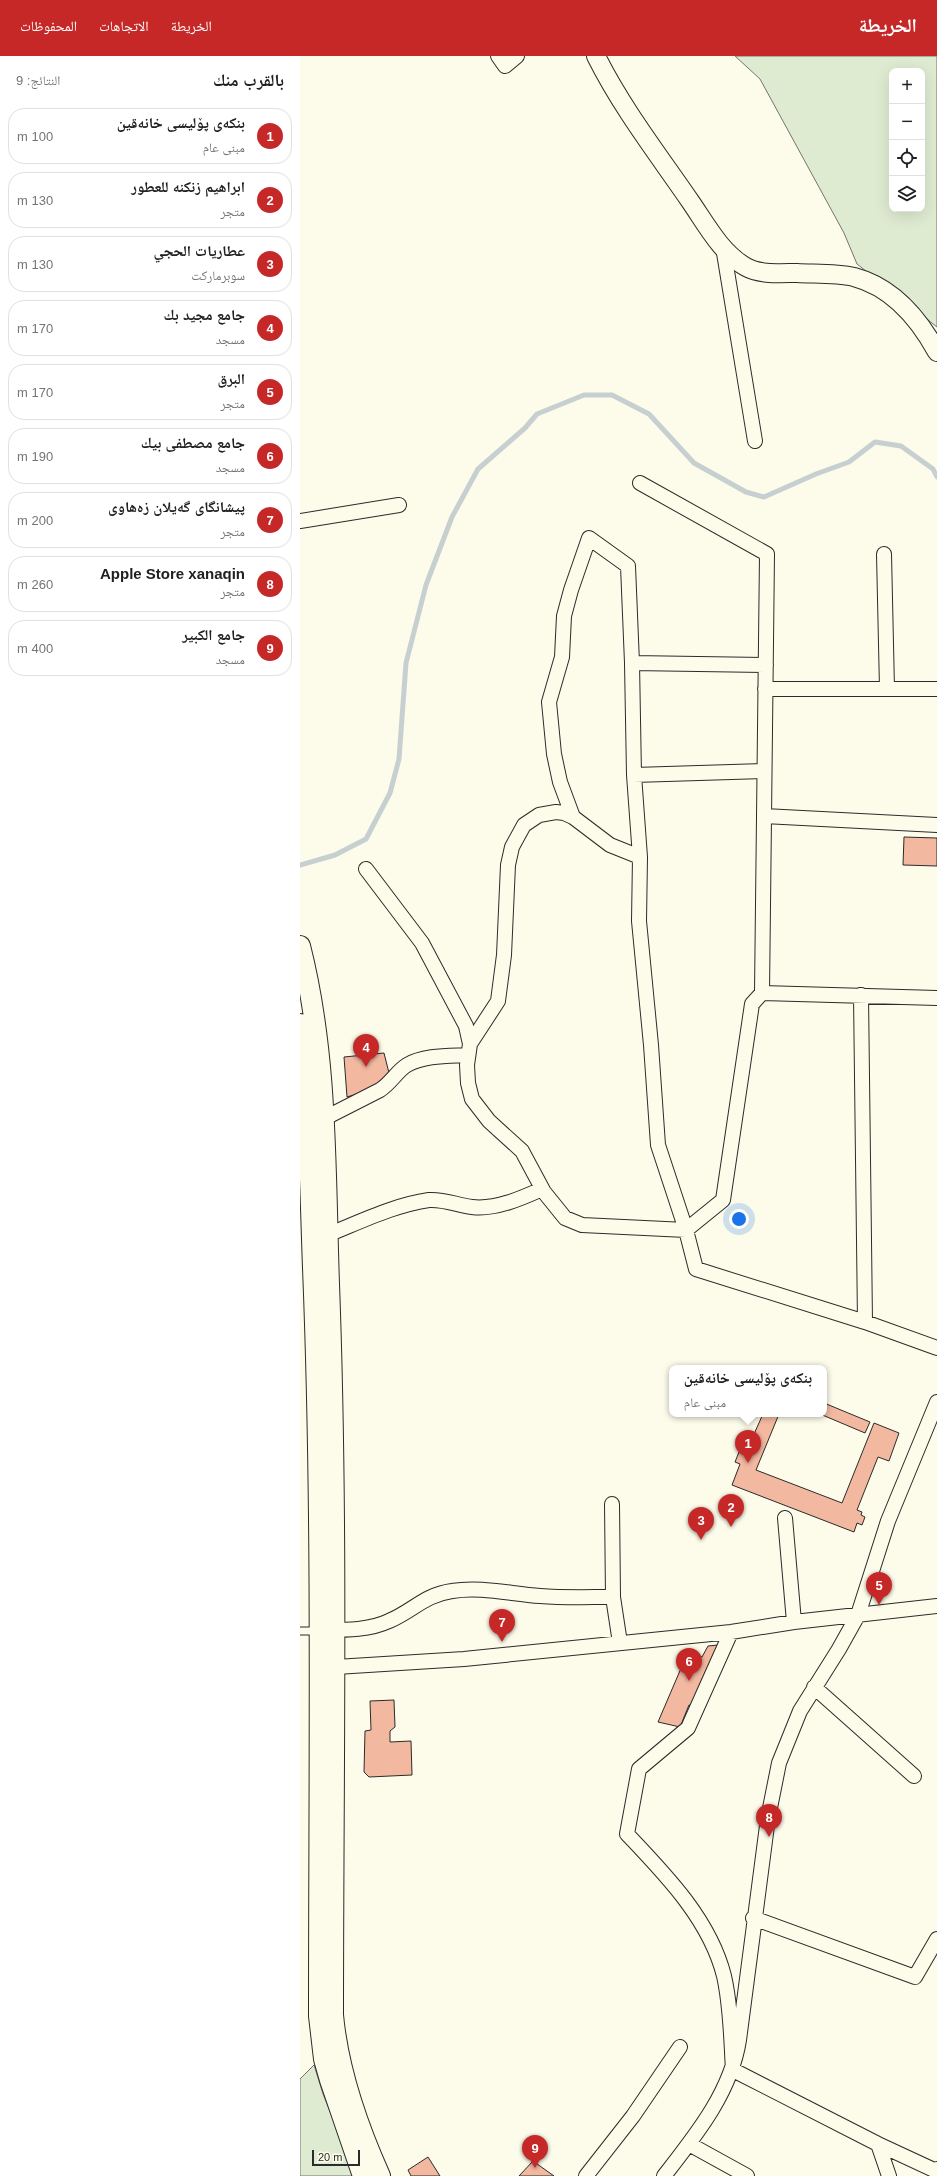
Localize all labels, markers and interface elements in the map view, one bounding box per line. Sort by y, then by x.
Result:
text: الخريطة [859,15,917,36]
text: المحفوظات [20,18,77,34]
text: الاتجاهات [99,18,149,34]
text: الخريطة [171,18,212,34]
map controls [889,68,925,212]
button: + [889,68,925,104]
text: بالقرب منك [213,71,284,90]
text: النتائج: 9 [16,73,60,88]
button: − [889,104,925,140]
text: بنکەی پۆلیسی خانەقین [117,114,245,131]
text: 100 m [17,129,53,144]
text: 1 [266,129,274,144]
text: مبنى عام [203,140,245,155]
button: locate [889,140,925,176]
button: layers [889,176,925,212]
text: ابراهيم زنكنه للعطور [131,178,245,195]
text: 130 m [17,193,53,208]
text: 2 [266,193,274,208]
text: متجر [220,204,245,219]
text: عطاريات الحجي [153,242,245,259]
text: 130 m [17,257,53,272]
text: 3 [266,257,274,272]
text: سوبرماركت [191,268,245,283]
text: جامع مجيد بك [163,306,245,323]
text: 170 m [17,321,53,336]
text: 4 [266,321,274,336]
text: مسجد [216,332,245,347]
text: البرق [217,370,245,387]
text: 170 m [17,385,53,400]
text: 5 [266,385,274,400]
text: متجر [220,396,245,411]
text: جامع مصطفى بيك [141,434,245,451]
text: 190 m [17,449,53,464]
text: 6 [266,449,274,464]
text: مسجد [216,460,245,475]
text: پیشانگای گەیلان زەهاوی [108,498,245,515]
text: 200 m [17,513,53,528]
text: 7 [266,513,274,528]
text: متجر [220,524,245,539]
text: Apple Store xanaqin [100,565,245,582]
text: 260 m [17,577,53,592]
text: 8 [266,577,274,592]
text: متجر [220,584,245,599]
text: جامع الكبير [182,626,245,643]
text: 400 m [17,641,53,656]
text: 9 [266,641,274,656]
text: مسجد [216,652,245,667]
pin: 4 [353,1034,379,1067]
your location [729,1209,749,1229]
popup [669,1365,827,1417]
text: بنکەی پۆلیسی خانەقین [684,1369,812,1386]
text: مبنى عام [684,1395,726,1410]
pin: 1 [735,1430,761,1463]
pin: 2 [718,1494,744,1527]
pin: 3 [688,1507,714,1540]
pin: 5 [866,1572,892,1605]
pin: 7 [489,1609,515,1642]
pin: 6 [676,1648,702,1681]
pin: 8 [756,1804,782,1837]
pin: 9 [522,2135,548,2168]
scale bar [312,2148,360,2167]
text: 20 m [318,2151,342,2163]

